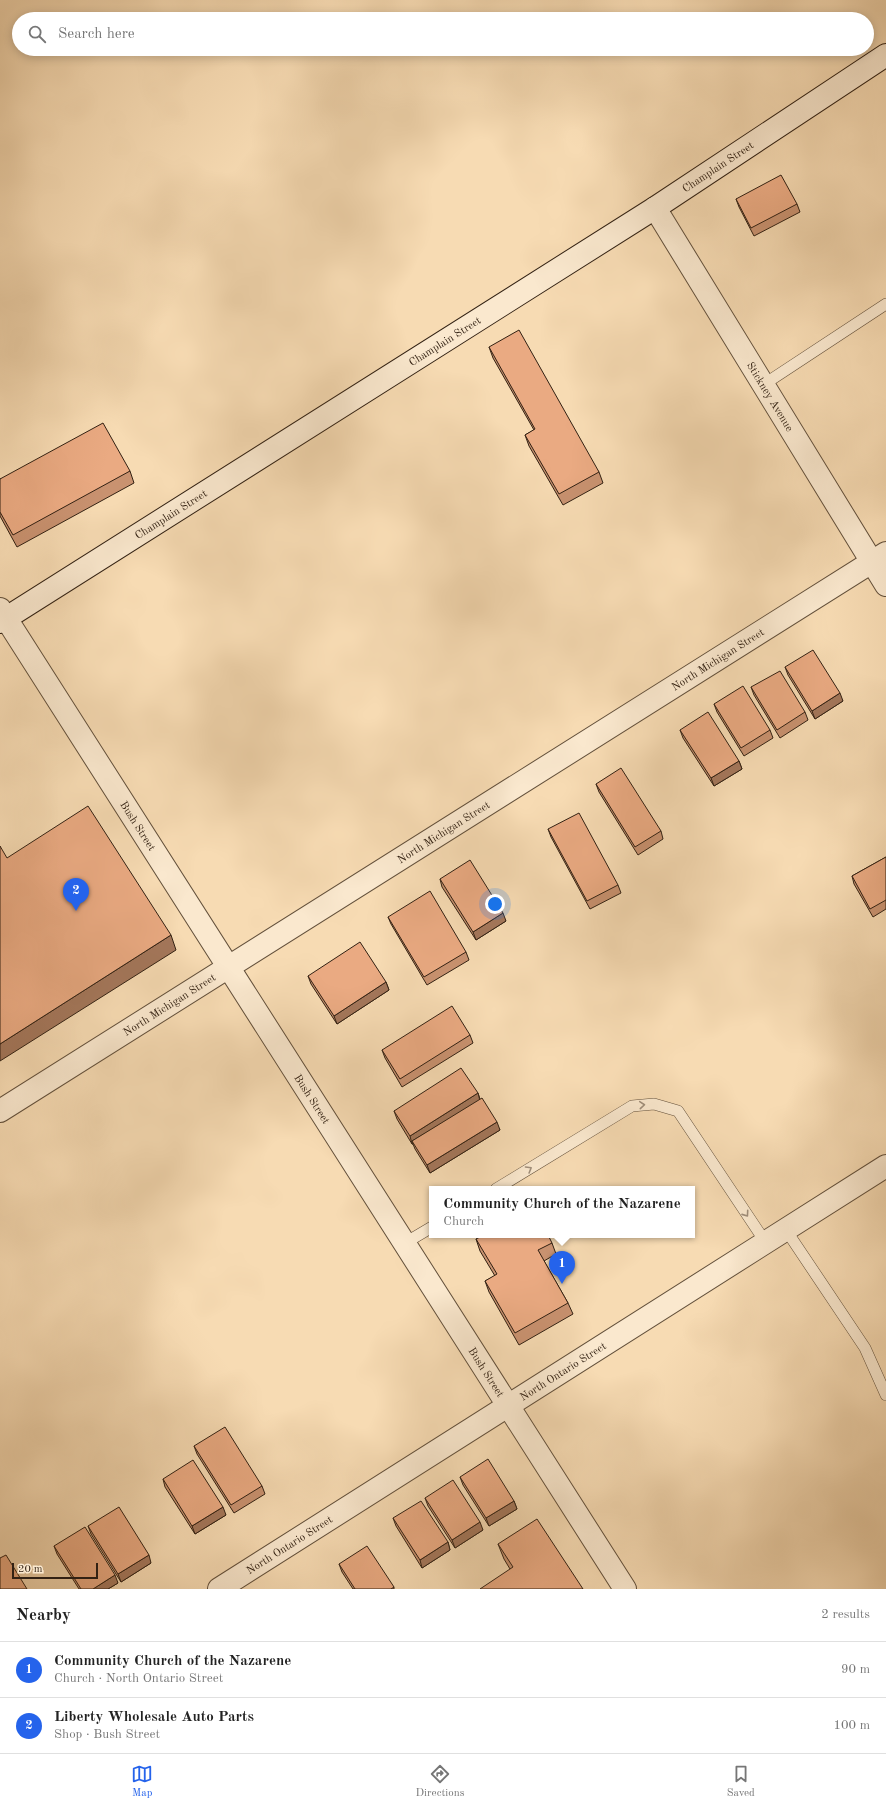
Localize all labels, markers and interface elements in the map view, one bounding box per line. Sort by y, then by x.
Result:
search box [12,12,874,56]
icon: search [26,23,48,45]
text: Search here [58,27,135,42]
street label: Champlain Street [681,140,756,195]
street label: Champlain Street [407,315,484,369]
street label: Stickney Avenue [744,361,795,434]
street label: Champlain Street [134,488,210,542]
street label: North Michigan Street [670,627,767,694]
street label: Bush Street [117,800,157,853]
street label: North Michigan Street [396,800,493,866]
pin: 2 [63,878,89,911]
your location [485,894,505,914]
street label: North Michigan Street [122,972,218,1039]
street label: Bush Street [291,1073,331,1127]
one-way arrow [639,1100,645,1109]
one-way arrow [525,1166,532,1173]
popup [429,1186,695,1238]
text: Community Church of the Nazarene [443,1197,681,1212]
one-way arrow [741,1210,748,1217]
text: Church [443,1215,484,1228]
pin: 1 [549,1251,575,1284]
street label: North Ontario Street [519,1341,609,1404]
street label: Bush Street [466,1346,505,1400]
street label: North Ontario Street [245,1514,335,1577]
scale bar [12,1561,98,1580]
text: 20 m [18,1564,43,1575]
text: Nearby [16,1607,71,1624]
text: 2 results [821,1608,870,1621]
text: Community Church of the Nazarene [54,1654,291,1669]
text: 1 [25,1663,33,1676]
text: 90 m [841,1663,870,1676]
text: Church · North Ontario Street [54,1672,223,1685]
text: Liberty Wholesale Auto Parts [54,1710,254,1725]
text: 2 [25,1719,33,1732]
text: 100 m [833,1719,870,1732]
text: Shop · Bush Street [54,1728,160,1741]
tab: Map [131,1763,153,1801]
tab: Directions [416,1763,464,1801]
tab: Saved [727,1763,755,1801]

